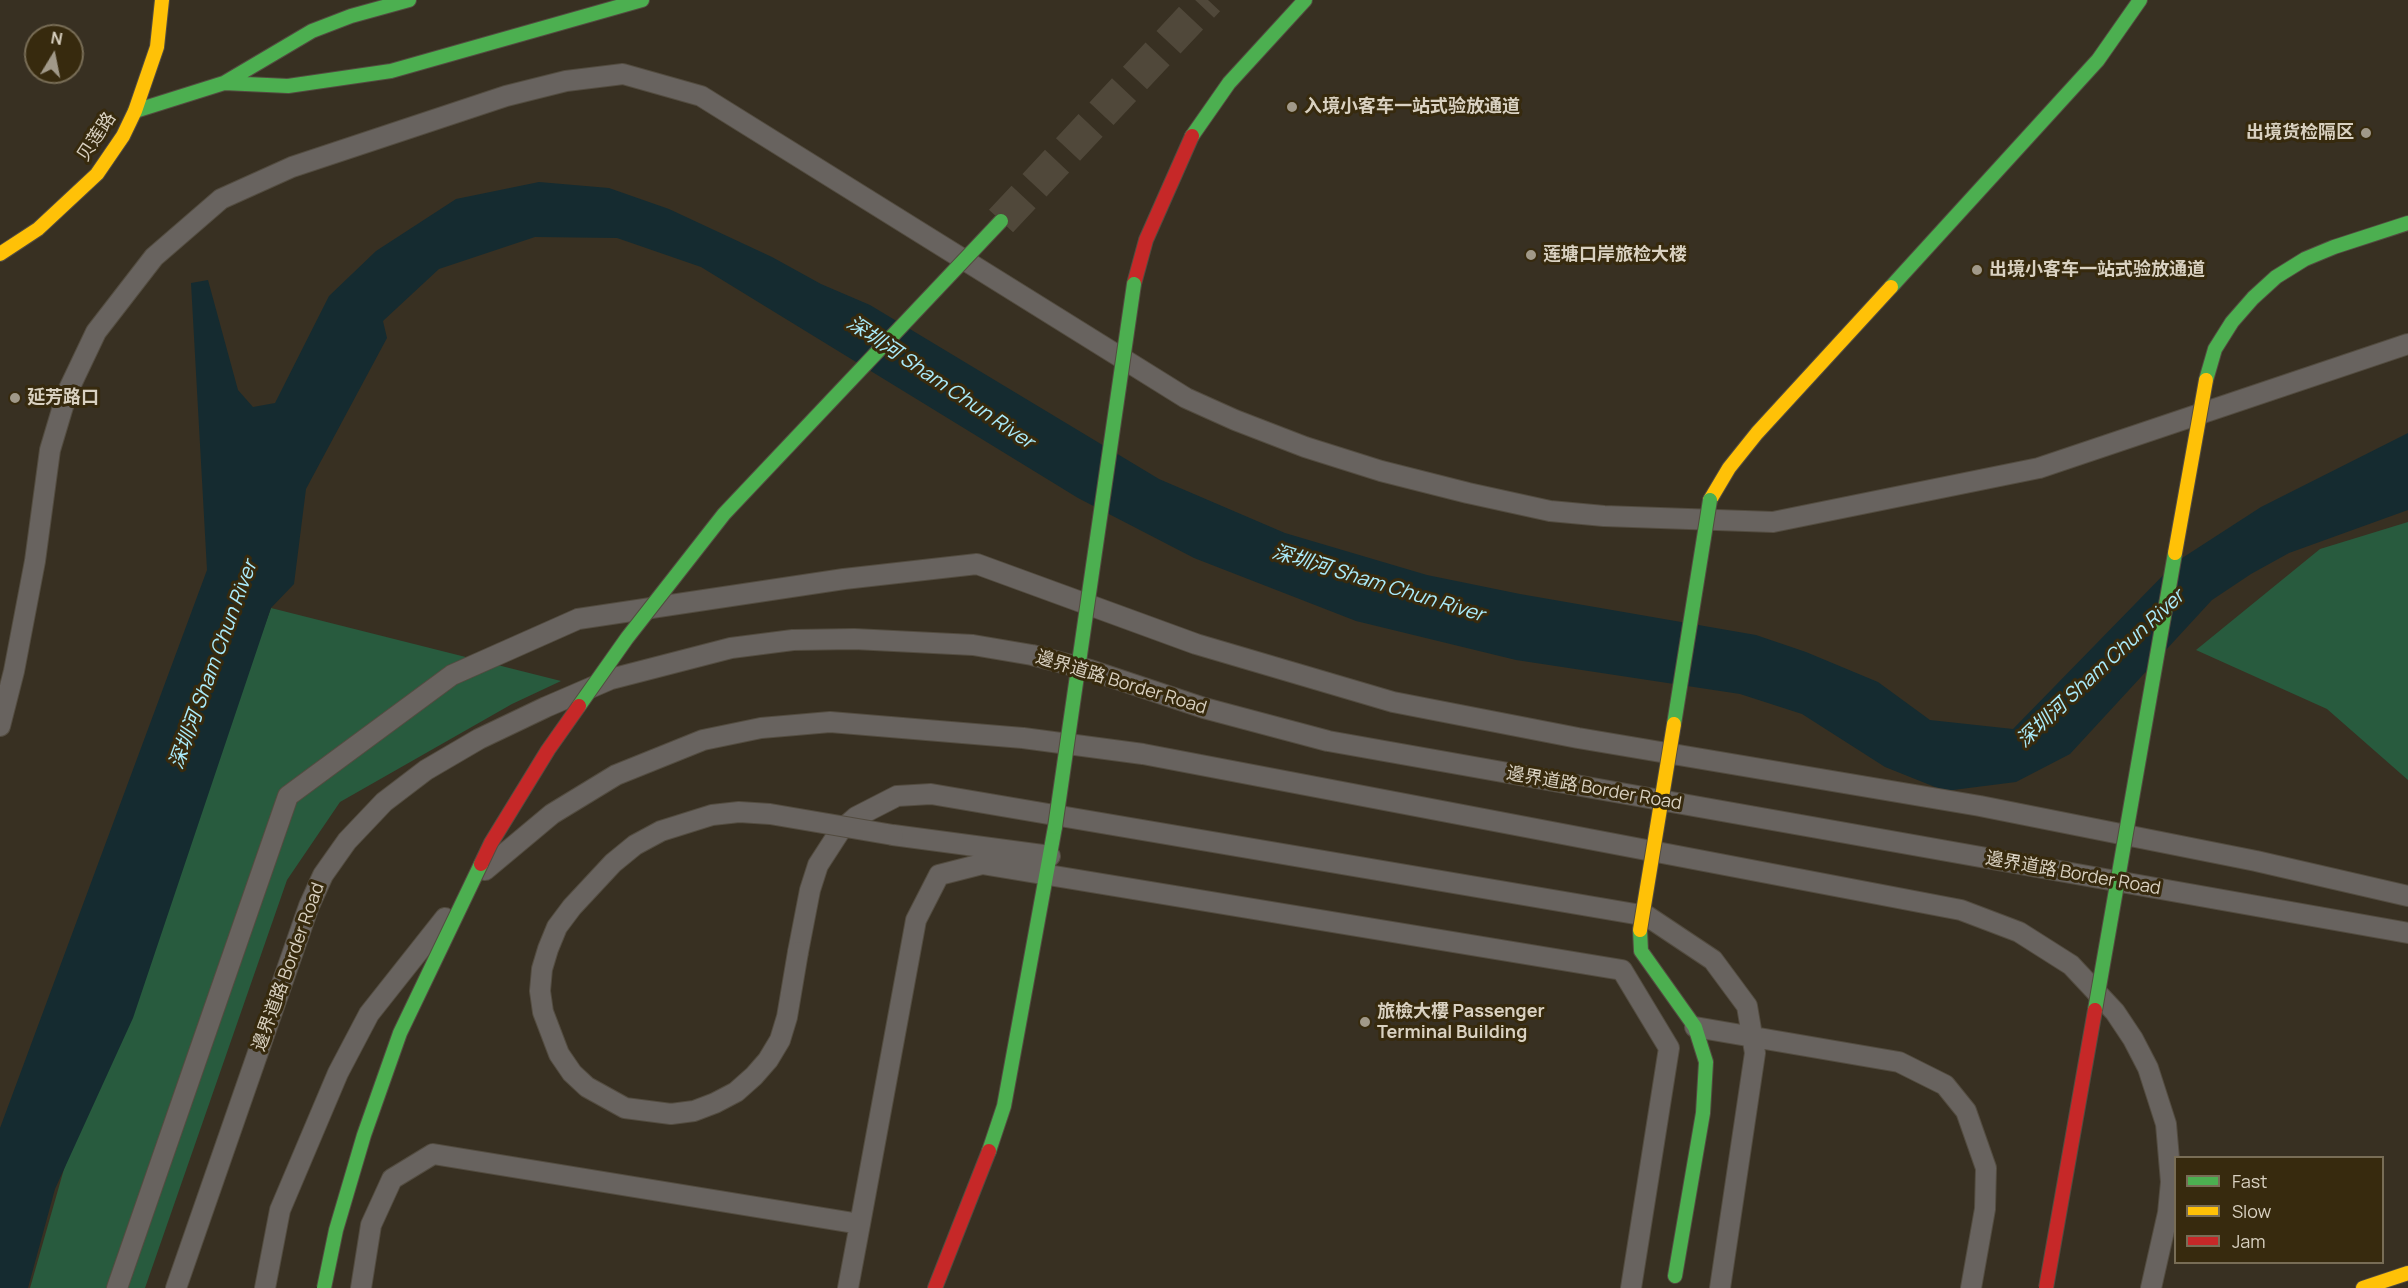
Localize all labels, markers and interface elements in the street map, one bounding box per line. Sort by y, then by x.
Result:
north arrow [24,24,84,84]
text: N [49,26,64,50]
place label: 入境小客车一站式验放通道 [1304,96,1520,118]
marker: 入境小客车一站式验放通道 [1285,100,1299,114]
street label: 贝莲路 [73,108,121,166]
place label: 出境货检隔区 [2246,122,2354,144]
marker: 出境货检隔区 [2359,126,2373,140]
place label: 莲塘口岸旅检大楼 [1543,244,1687,266]
marker: 莲塘口岸旅检大楼 [1524,248,1538,262]
place label: 出境小客车一站式验放通道 [1989,259,2205,281]
marker: 出境小客车一站式验放通道 [1970,263,1984,277]
water label: 深圳河 Sham Chun River [842,311,1038,455]
place label: 延芳路口 [27,387,99,409]
marker: 延芳路口 [8,391,22,405]
water label: 深圳河 Sham Chun River [1269,540,1487,628]
water label: 深圳河 Sham Chun River [165,557,263,773]
water label: 深圳河 Sham Chun River [2012,585,2190,753]
street label: 邊界道路 Border Road [1033,647,1209,719]
street label: 邊界道路 Border Road [1505,763,1683,815]
street label: 邊界道路 Border Road [1984,848,2162,900]
street label: 邊界道路 Border Road [248,880,330,1054]
place label: 旅檢大樓 Passenger Terminal Building [1377,1001,1545,1044]
marker: 旅檢大樓 Passenger Terminal Building [1358,1015,1372,1029]
legend [2174,1156,2384,1264]
text: Fast [2232,1169,2267,1193]
text: Slow [2232,1199,2271,1223]
text: Jam [2232,1229,2266,1253]

